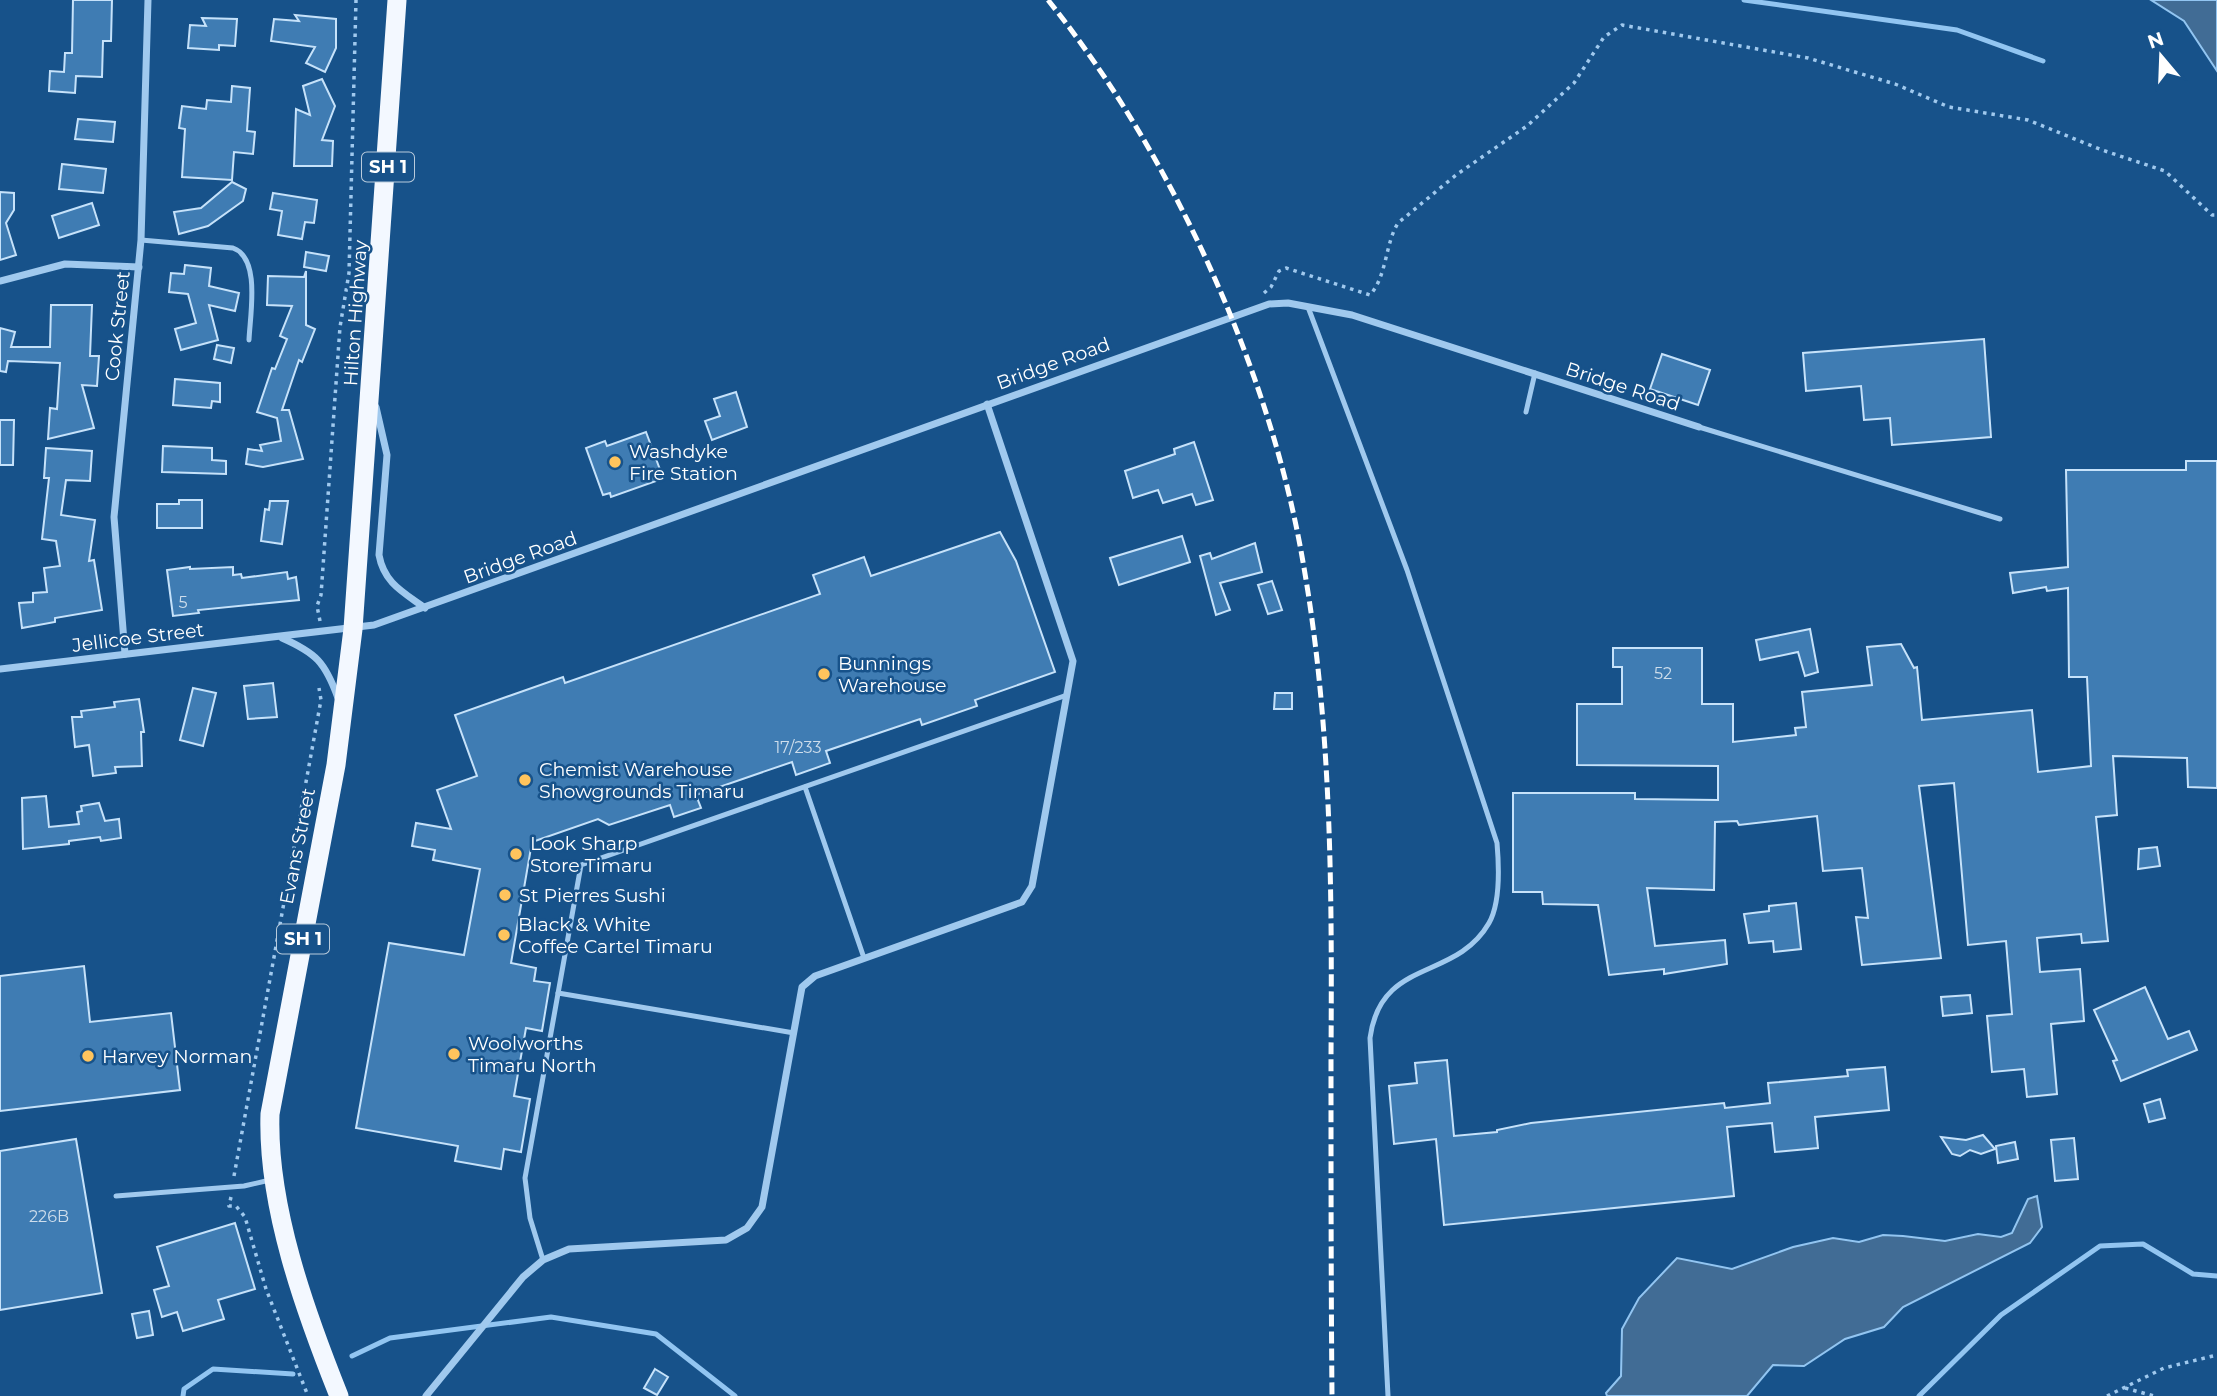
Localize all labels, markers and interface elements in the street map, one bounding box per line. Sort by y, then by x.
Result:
north arrow [2126,21,2196,91]
text: N [2145,27,2167,54]
road number: SH 1 [362,152,414,182]
street label: Hilton Highway [339,239,372,387]
street label: Cook Street [100,270,135,382]
street label: Bridge Road [993,332,1113,395]
street label: Bridge Road [1563,357,1683,416]
place label: Washdyke Fire Station [629,440,738,485]
marker: Washdyke Fire Station [607,454,623,470]
street label: Bridge Road [460,526,580,589]
house number: 5 [178,593,188,612]
street label: Jellicoe Street [70,618,206,657]
place label: Bunnings Warehouse [838,652,946,697]
house number: 52 [1654,664,1672,683]
marker: Bunnings Warehouse [816,666,832,682]
house number: 17/233 [775,738,821,757]
place label: Chemist Warehouse Showgrounds Timaru [539,758,744,803]
marker: Chemist Warehouse Showgrounds Timaru [517,772,533,788]
street label: Evans Street [275,786,320,906]
place label: Look Sharp Store Timaru [530,832,653,877]
marker: Look Sharp Store Timaru [508,846,524,862]
place label: St Pierres Sushi [519,884,666,907]
marker: St Pierres Sushi [497,887,513,903]
place label: Black & White Coffee Cartel Timaru [518,913,713,958]
road number: SH 1 [277,924,329,954]
marker: Black & White Coffee Cartel Timaru [496,927,512,943]
place label: Woolworths Timaru North [468,1032,597,1077]
place label: Harvey Norman [102,1045,252,1068]
marker: Woolworths Timaru North [446,1046,462,1062]
marker: Harvey Norman [80,1048,96,1064]
house number: 226B [29,1207,69,1226]

